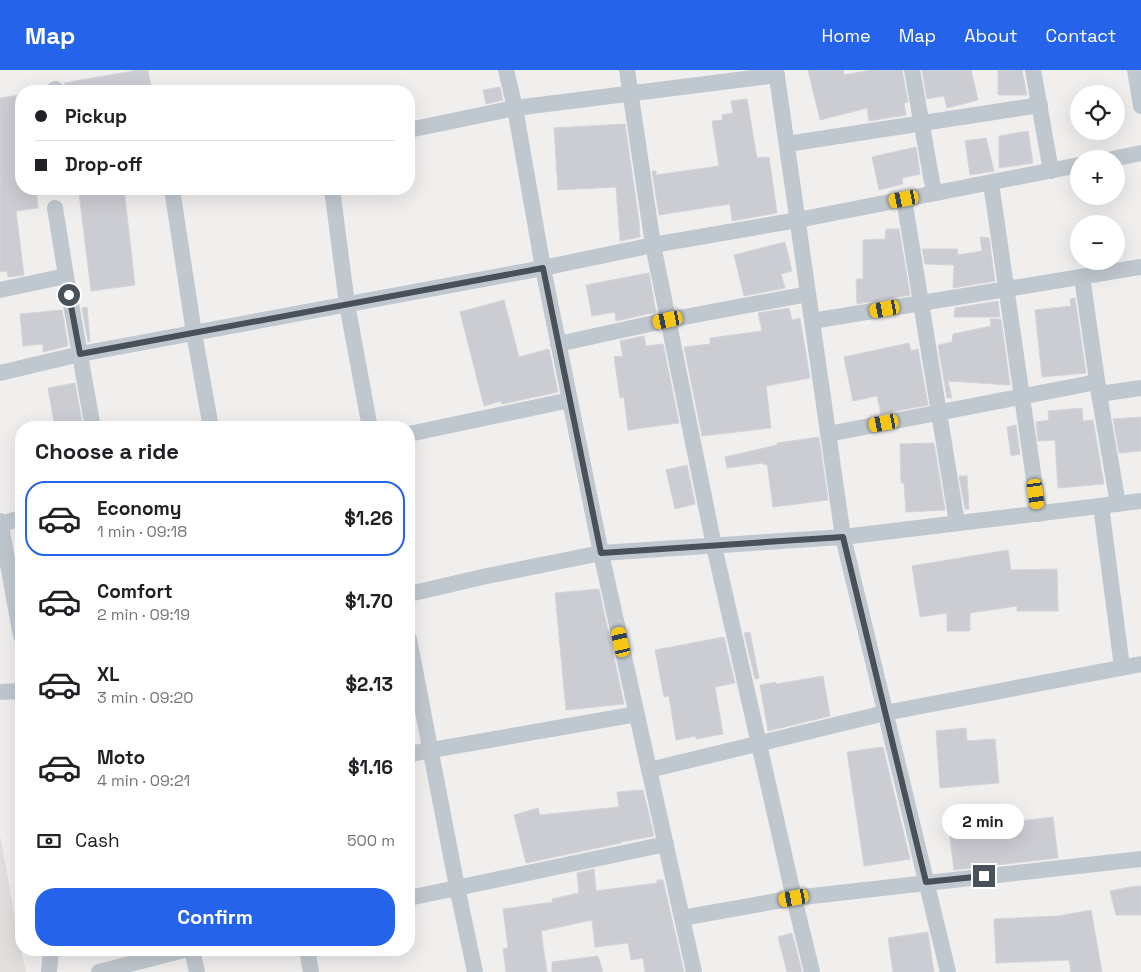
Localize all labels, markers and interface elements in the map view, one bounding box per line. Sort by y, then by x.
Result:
text: Map [25,20,75,51]
text: Home [822,24,871,47]
text: Map [899,24,936,47]
text: About [964,24,1018,47]
text: Contact [1046,24,1116,47]
map controls [1070,85,1125,270]
button: locate [1070,85,1125,140]
text: Pickup [65,104,127,129]
button: + [1070,150,1125,205]
text: Drop-off [65,152,143,177]
car [887,189,920,209]
button: − [1070,215,1125,270]
route start [58,284,80,306]
car [868,299,901,319]
car [651,310,684,330]
car [867,413,900,433]
text: Choose a ride [35,437,179,465]
car [1026,478,1045,510]
icon: car [37,496,82,541]
text: Economy [97,496,181,521]
text: $1.26 [344,506,393,531]
text: 1 min · 09:18 [97,521,187,542]
icon: car [37,579,82,624]
text: Comfort [97,579,173,604]
text: $1.70 [345,589,393,614]
text: 2 min · 09:19 [97,604,190,625]
car [610,626,631,658]
icon: car [37,662,82,707]
text: XL [97,662,120,687]
text: $2.13 [345,672,393,697]
text: 3 min · 09:20 [97,687,193,708]
icon: car [37,745,82,790]
text: Moto [97,745,145,770]
text: $1.16 [348,755,393,780]
text: 4 min · 09:21 [97,770,190,791]
callout: 2 min [943,804,1025,838]
text: 2 min [962,811,1004,832]
icon: cash [35,827,63,855]
text: Cash [75,828,120,853]
text: 500 m [347,830,395,851]
route end [973,865,995,887]
button: Confirm [35,888,395,946]
car [777,888,810,908]

